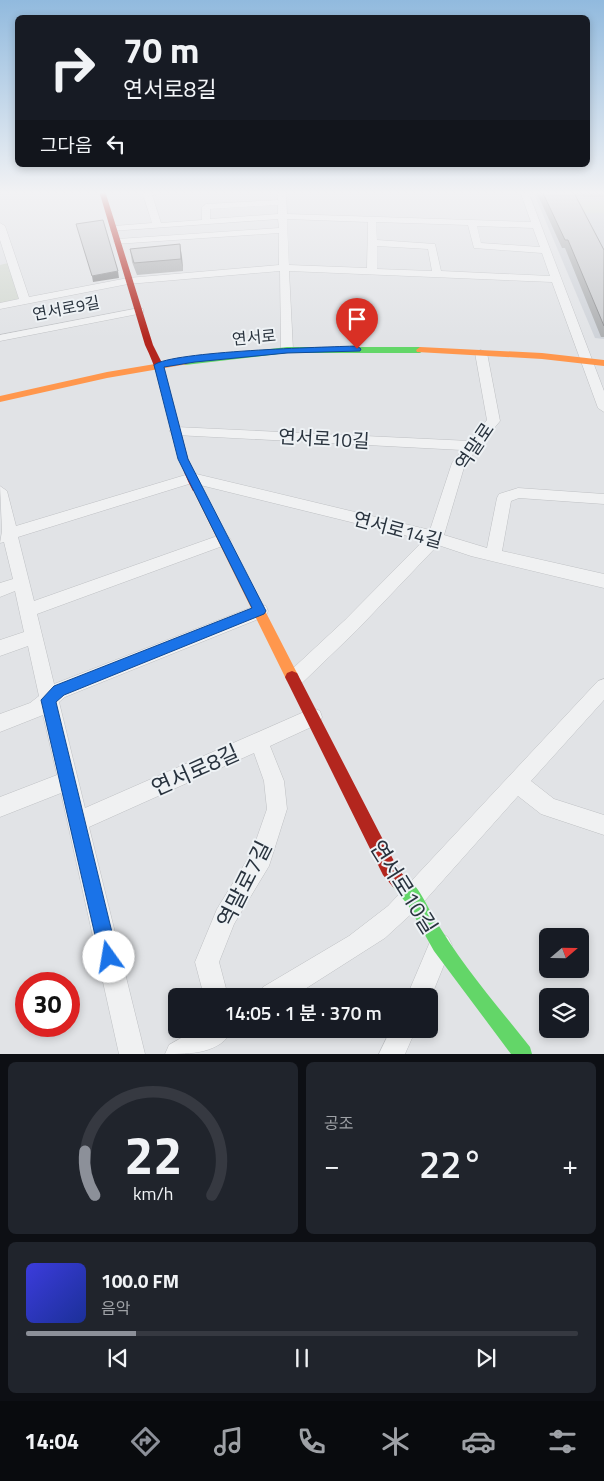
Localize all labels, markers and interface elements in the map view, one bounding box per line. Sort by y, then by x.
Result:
text: 70 m [123,23,199,77]
icon: right [40,35,105,100]
text: 연서로8길 [123,72,216,106]
text: 그다음 [40,130,92,159]
icon: left [102,130,130,158]
street label: 연서로9길 [30,290,102,326]
pin [336,298,378,349]
icon: arrive [343,305,371,333]
street label: 연서로 [231,323,277,351]
street label: 역말로 [447,416,501,476]
street label: 연서로10길 [278,421,370,455]
street label: 연서로14길 [350,503,446,555]
street label: 연서로8길 [145,735,245,805]
street label: 연서로10길 [362,833,446,941]
street label: 역말로7길 [208,835,280,933]
north arrow [539,928,589,978]
map controls [539,928,589,1038]
position arrow [82,930,134,982]
speed limit sign: 30 [15,972,80,1037]
button: layers [539,988,589,1038]
text: 14:05 · 1 분 · 370 m [224,998,382,1027]
text: 공조 [324,1111,353,1135]
text: 22 [124,1115,182,1194]
text: 22° [419,1135,483,1193]
text: − [324,1143,340,1186]
text: + [562,1143,578,1186]
text: km/h [133,1180,173,1207]
text: 100.0 FM [101,1266,179,1295]
text: 음악 [101,1296,130,1320]
icon: previous [104,1344,132,1372]
icon: pause [288,1344,316,1372]
icon: next [472,1344,500,1372]
text: 14:04 [24,1424,79,1458]
icon: directions [128,1424,163,1459]
icon: music [211,1424,246,1459]
icon: phone [294,1424,329,1459]
icon: climate [378,1424,413,1459]
icon: car [461,1424,496,1459]
icon: filters [545,1424,580,1459]

